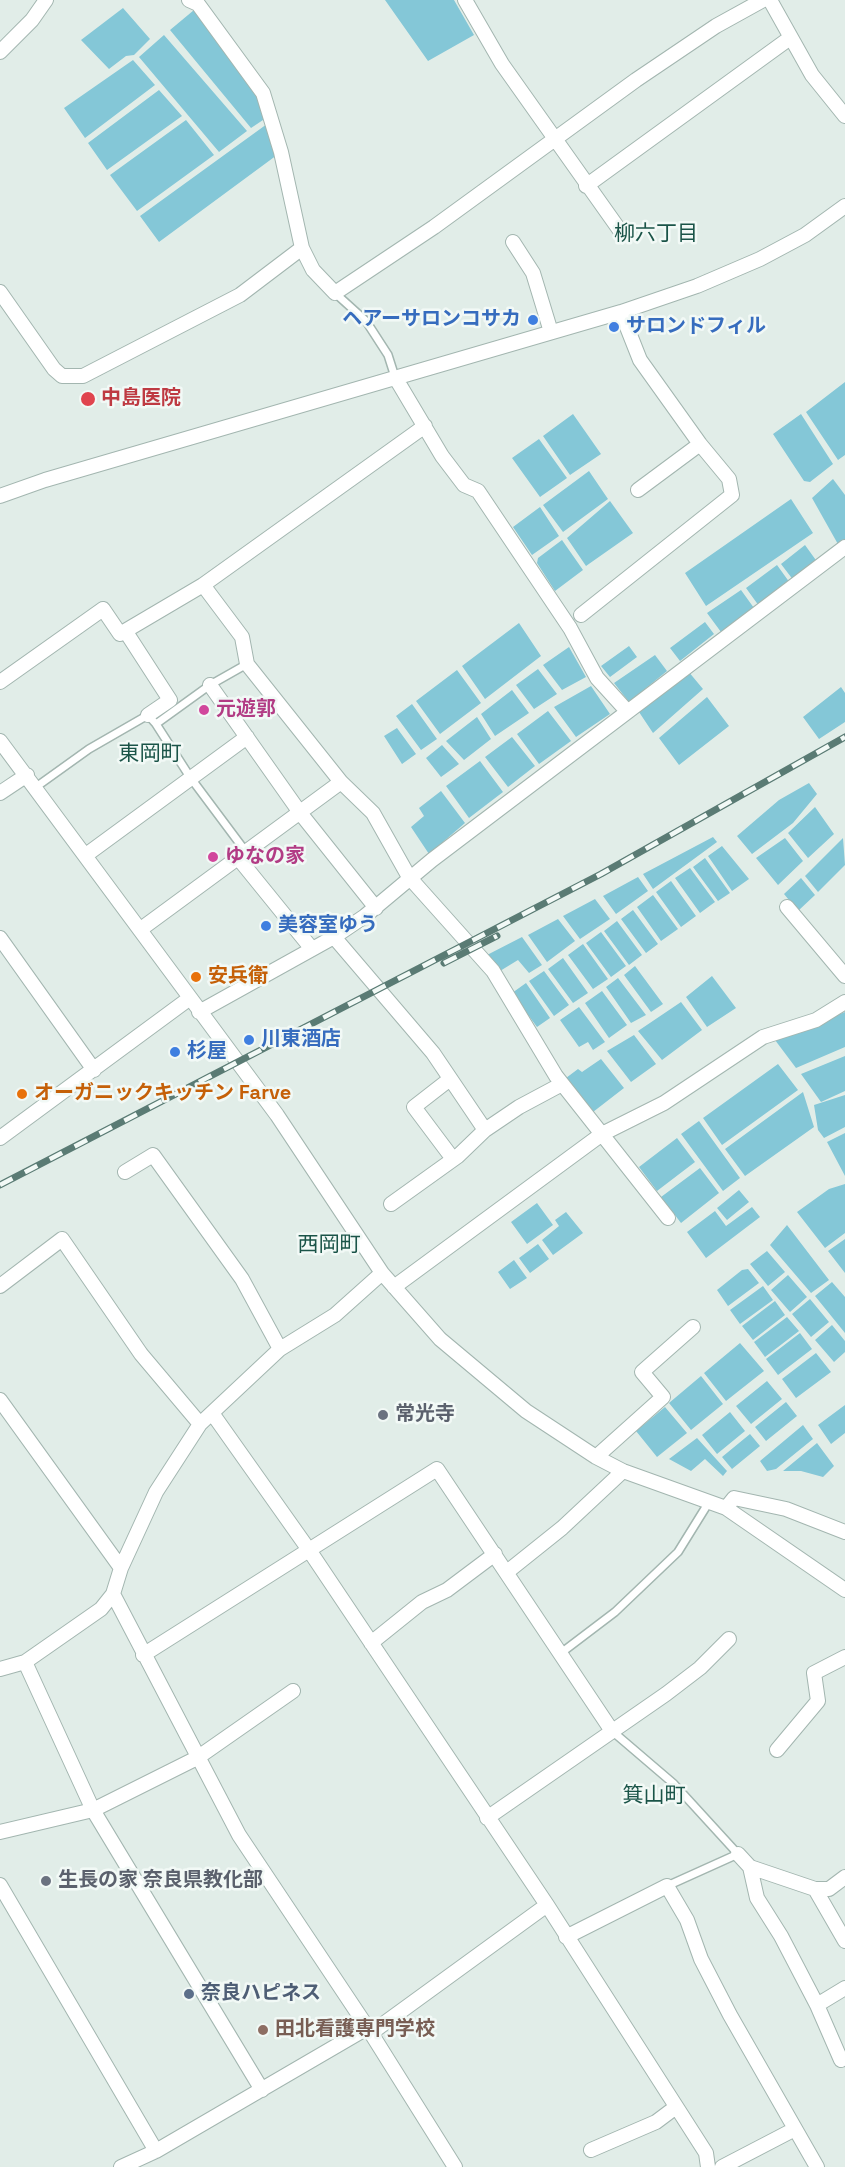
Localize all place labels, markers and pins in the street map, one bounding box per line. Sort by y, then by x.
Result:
place label: ヘアーサロンコサカ [342,308,521,332]
marker: ヘアーサロンコサカ [526,313,540,327]
place label: サロンドフィル [626,315,766,339]
marker: サロンドフィル [607,320,621,334]
place label: 中島医院 [101,387,181,411]
marker: 中島医院 [79,390,97,408]
place label: 元遊郭 [216,698,276,722]
marker: 元遊郭 [197,703,211,717]
place label: ゆなの家 [225,845,305,869]
marker: ゆなの家 [206,850,220,864]
place label: 美容室ゆう [278,914,378,938]
marker: 美容室ゆう [259,919,273,933]
place label: 安兵衛 [208,965,268,989]
marker: 安兵衛 [189,970,203,984]
place label: 川東酒店 [261,1028,341,1052]
marker: 川東酒店 [242,1033,256,1047]
place label: 杉屋 [187,1040,227,1064]
marker: 杉屋 [168,1045,182,1059]
place label: オーガニックキッチン Farve [34,1082,291,1106]
marker: オーガニックキッチン Farve [15,1087,29,1101]
place label: 常光寺 [395,1403,455,1427]
marker: 常光寺 [376,1408,390,1422]
place label: 生長の家 奈良県教化部 [58,1869,263,1893]
marker: 生長の家 奈良県教化部 [39,1874,53,1888]
place label: 奈良ハピネス [201,1982,321,2006]
marker: 奈良ハピネス [182,1987,196,2001]
place label: 田北看護専門学校 [275,2018,435,2042]
marker: 田北看護専門学校 [256,2023,270,2037]

